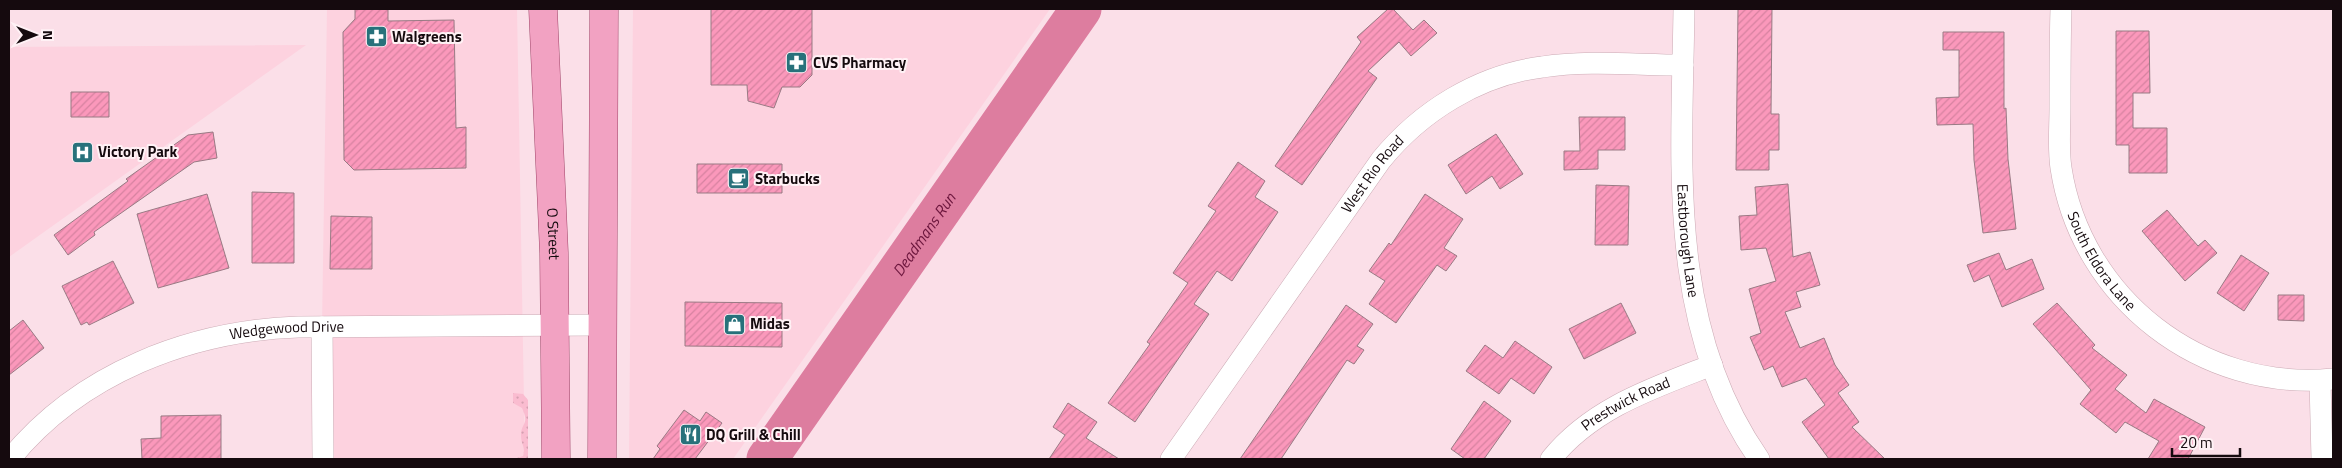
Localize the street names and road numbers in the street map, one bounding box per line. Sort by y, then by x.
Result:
street label: West Rio Road [1335,130,1409,218]
street label: Eastborough Lane [1671,183,1705,299]
street label: O Street [541,207,566,261]
street label: South Eldora Lane [2062,208,2142,316]
street label: Wedgewood Drive [227,315,344,345]
street label: Prestwick Road [1576,370,1673,436]

